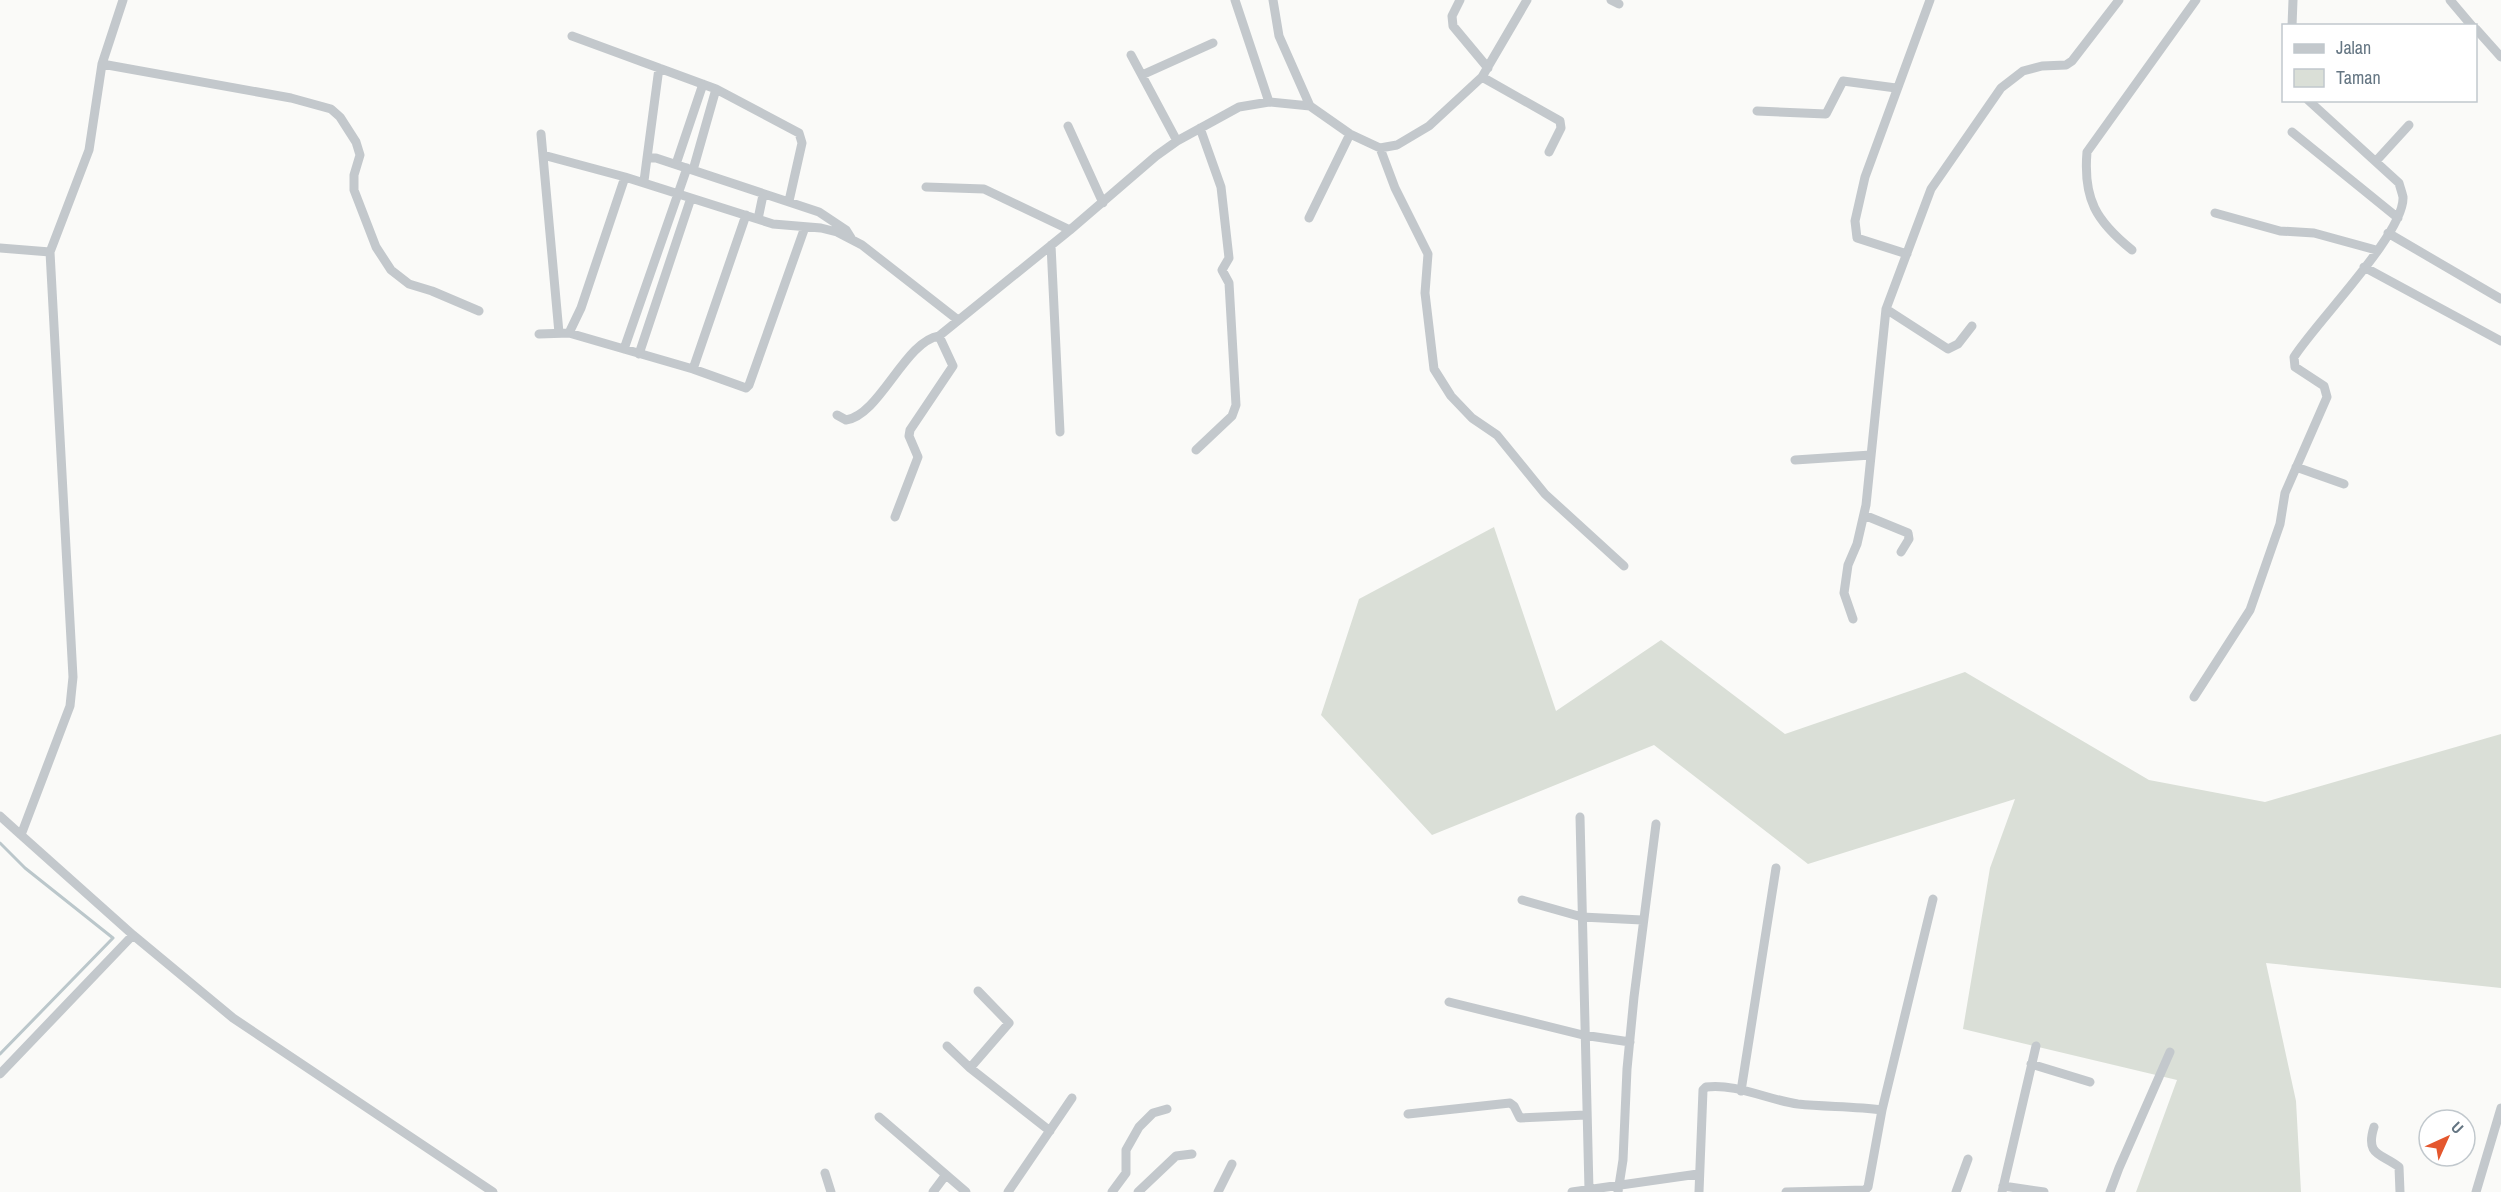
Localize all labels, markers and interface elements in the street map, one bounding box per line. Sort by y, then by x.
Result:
legend [2282,24,2477,102]
text: Jalan [2336,35,2371,60]
text: Taman [2336,65,2381,90]
north arrow [2417,1108,2477,1168]
text: U [2446,1116,2469,1139]

